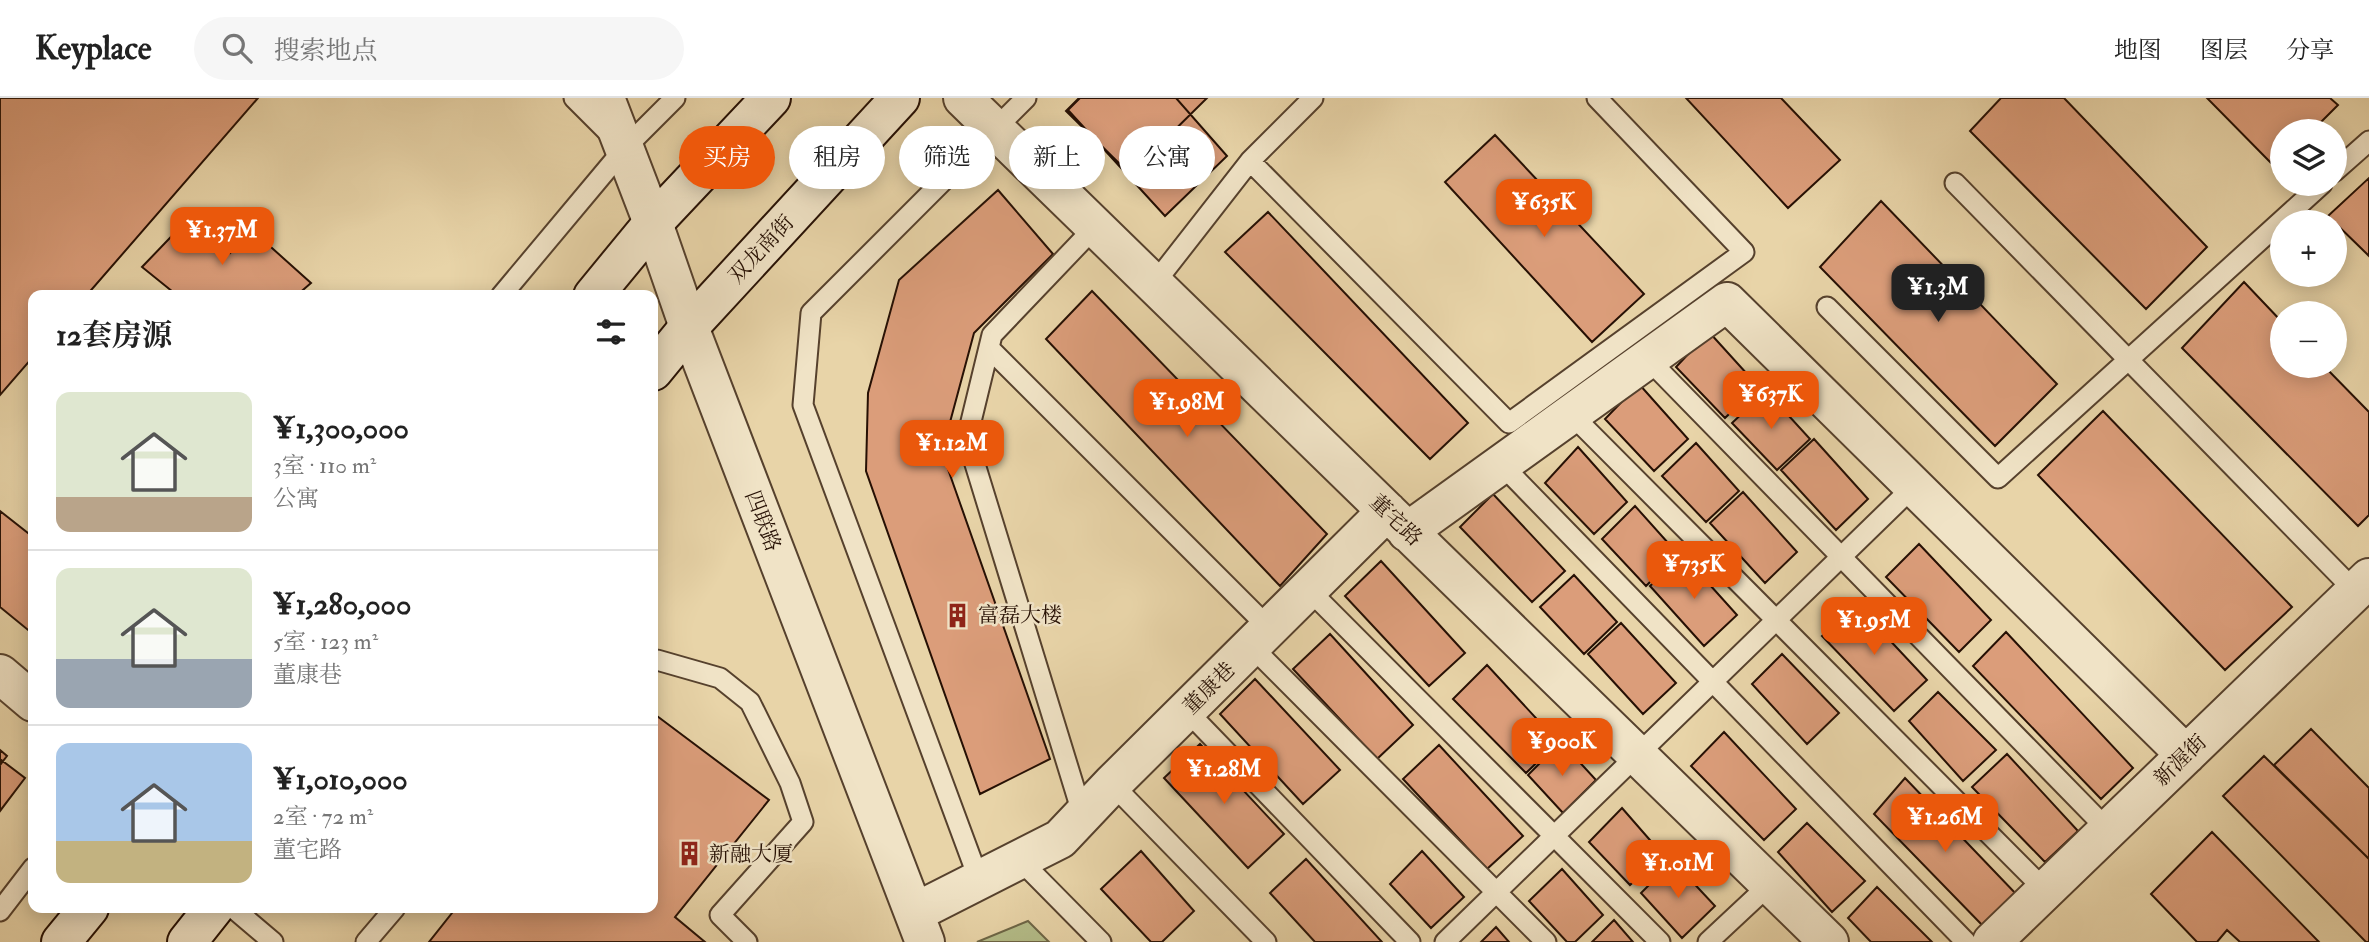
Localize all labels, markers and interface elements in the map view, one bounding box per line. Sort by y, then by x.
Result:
search box [194,17,684,80]
text: Keyplace [35,28,152,69]
icon: search [218,29,256,67]
text: 搜索地点 [274,35,378,67]
text: 地图 [2114,35,2162,66]
text: 图层 [2200,35,2248,66]
text: 分享 [2286,35,2334,66]
map controls [2270,119,2347,378]
button: layers [2270,119,2347,196]
chip: 买房 [679,126,775,189]
chip: 租房 [789,126,885,189]
chip: 筛选 [899,126,995,189]
chip: 新上 [1009,126,1105,189]
chip: 公寓 [1119,126,1215,189]
pin: ¥635K [1495,180,1593,239]
text: ¥635K [1512,187,1576,216]
pin: ¥1.37M [165,208,279,267]
street label: 双龙南街 [723,209,800,289]
button: + [2270,210,2347,287]
text: ¥1.37M [186,215,258,244]
pin: ¥1.3M [1889,264,1987,324]
text: ¥1.3M [1907,272,1969,301]
button: − [2270,301,2347,378]
icon: filters [592,313,630,351]
text: 12套房源 [56,317,172,354]
pin: ¥637K [1722,372,1820,431]
text: ¥637K [1739,379,1803,408]
pin: ¥1.98M [1130,380,1244,439]
text: ¥1.98M [1150,387,1224,416]
text: ¥1,300,000 [273,410,409,447]
icon: home [112,420,196,504]
pin: ¥1.12M [895,420,1009,480]
text: ¥1.12M [916,428,988,457]
text: 3室 · 110 m² [273,451,376,480]
text: 公寓 [273,484,319,513]
street label: 四联路 [739,487,786,555]
street label: 董宅路 [1364,489,1428,552]
pin: ¥735K [1645,542,1743,601]
text: ¥735K [1663,549,1725,578]
text: ¥1,280,000 [273,586,411,623]
icon: home [112,596,196,680]
pin: ¥1.95M [1817,598,1931,657]
building icon: 富磊大楼 [944,601,972,629]
place label: 富磊大楼 [978,602,1062,629]
text: ¥1.95M [1837,605,1911,634]
text: 5室 · 123 m² [273,627,378,656]
street label: 董康巷 [1178,657,1241,720]
text: 董康巷 [273,660,342,689]
pin: ¥900K [1513,718,1611,778]
text: ¥900K [1528,726,1596,755]
street label: 新渥街 [2148,729,2212,792]
pin: ¥1.28M [1167,746,1281,806]
text: ¥1.28M [1187,754,1261,783]
text: ¥1,010,000 [273,761,408,798]
icon: home [112,771,196,855]
pin: ¥1.26M [1888,794,2002,854]
text: 2室 · 72 m² [273,802,373,831]
text: ¥1.26M [1907,802,1983,831]
text: 董宅路 [273,835,342,864]
building icon: 新融大厦 [675,840,703,868]
pin: ¥1.01M [1621,840,1735,900]
place label: 新融大厦 [709,841,793,868]
text: ¥1.01M [1642,848,1714,877]

